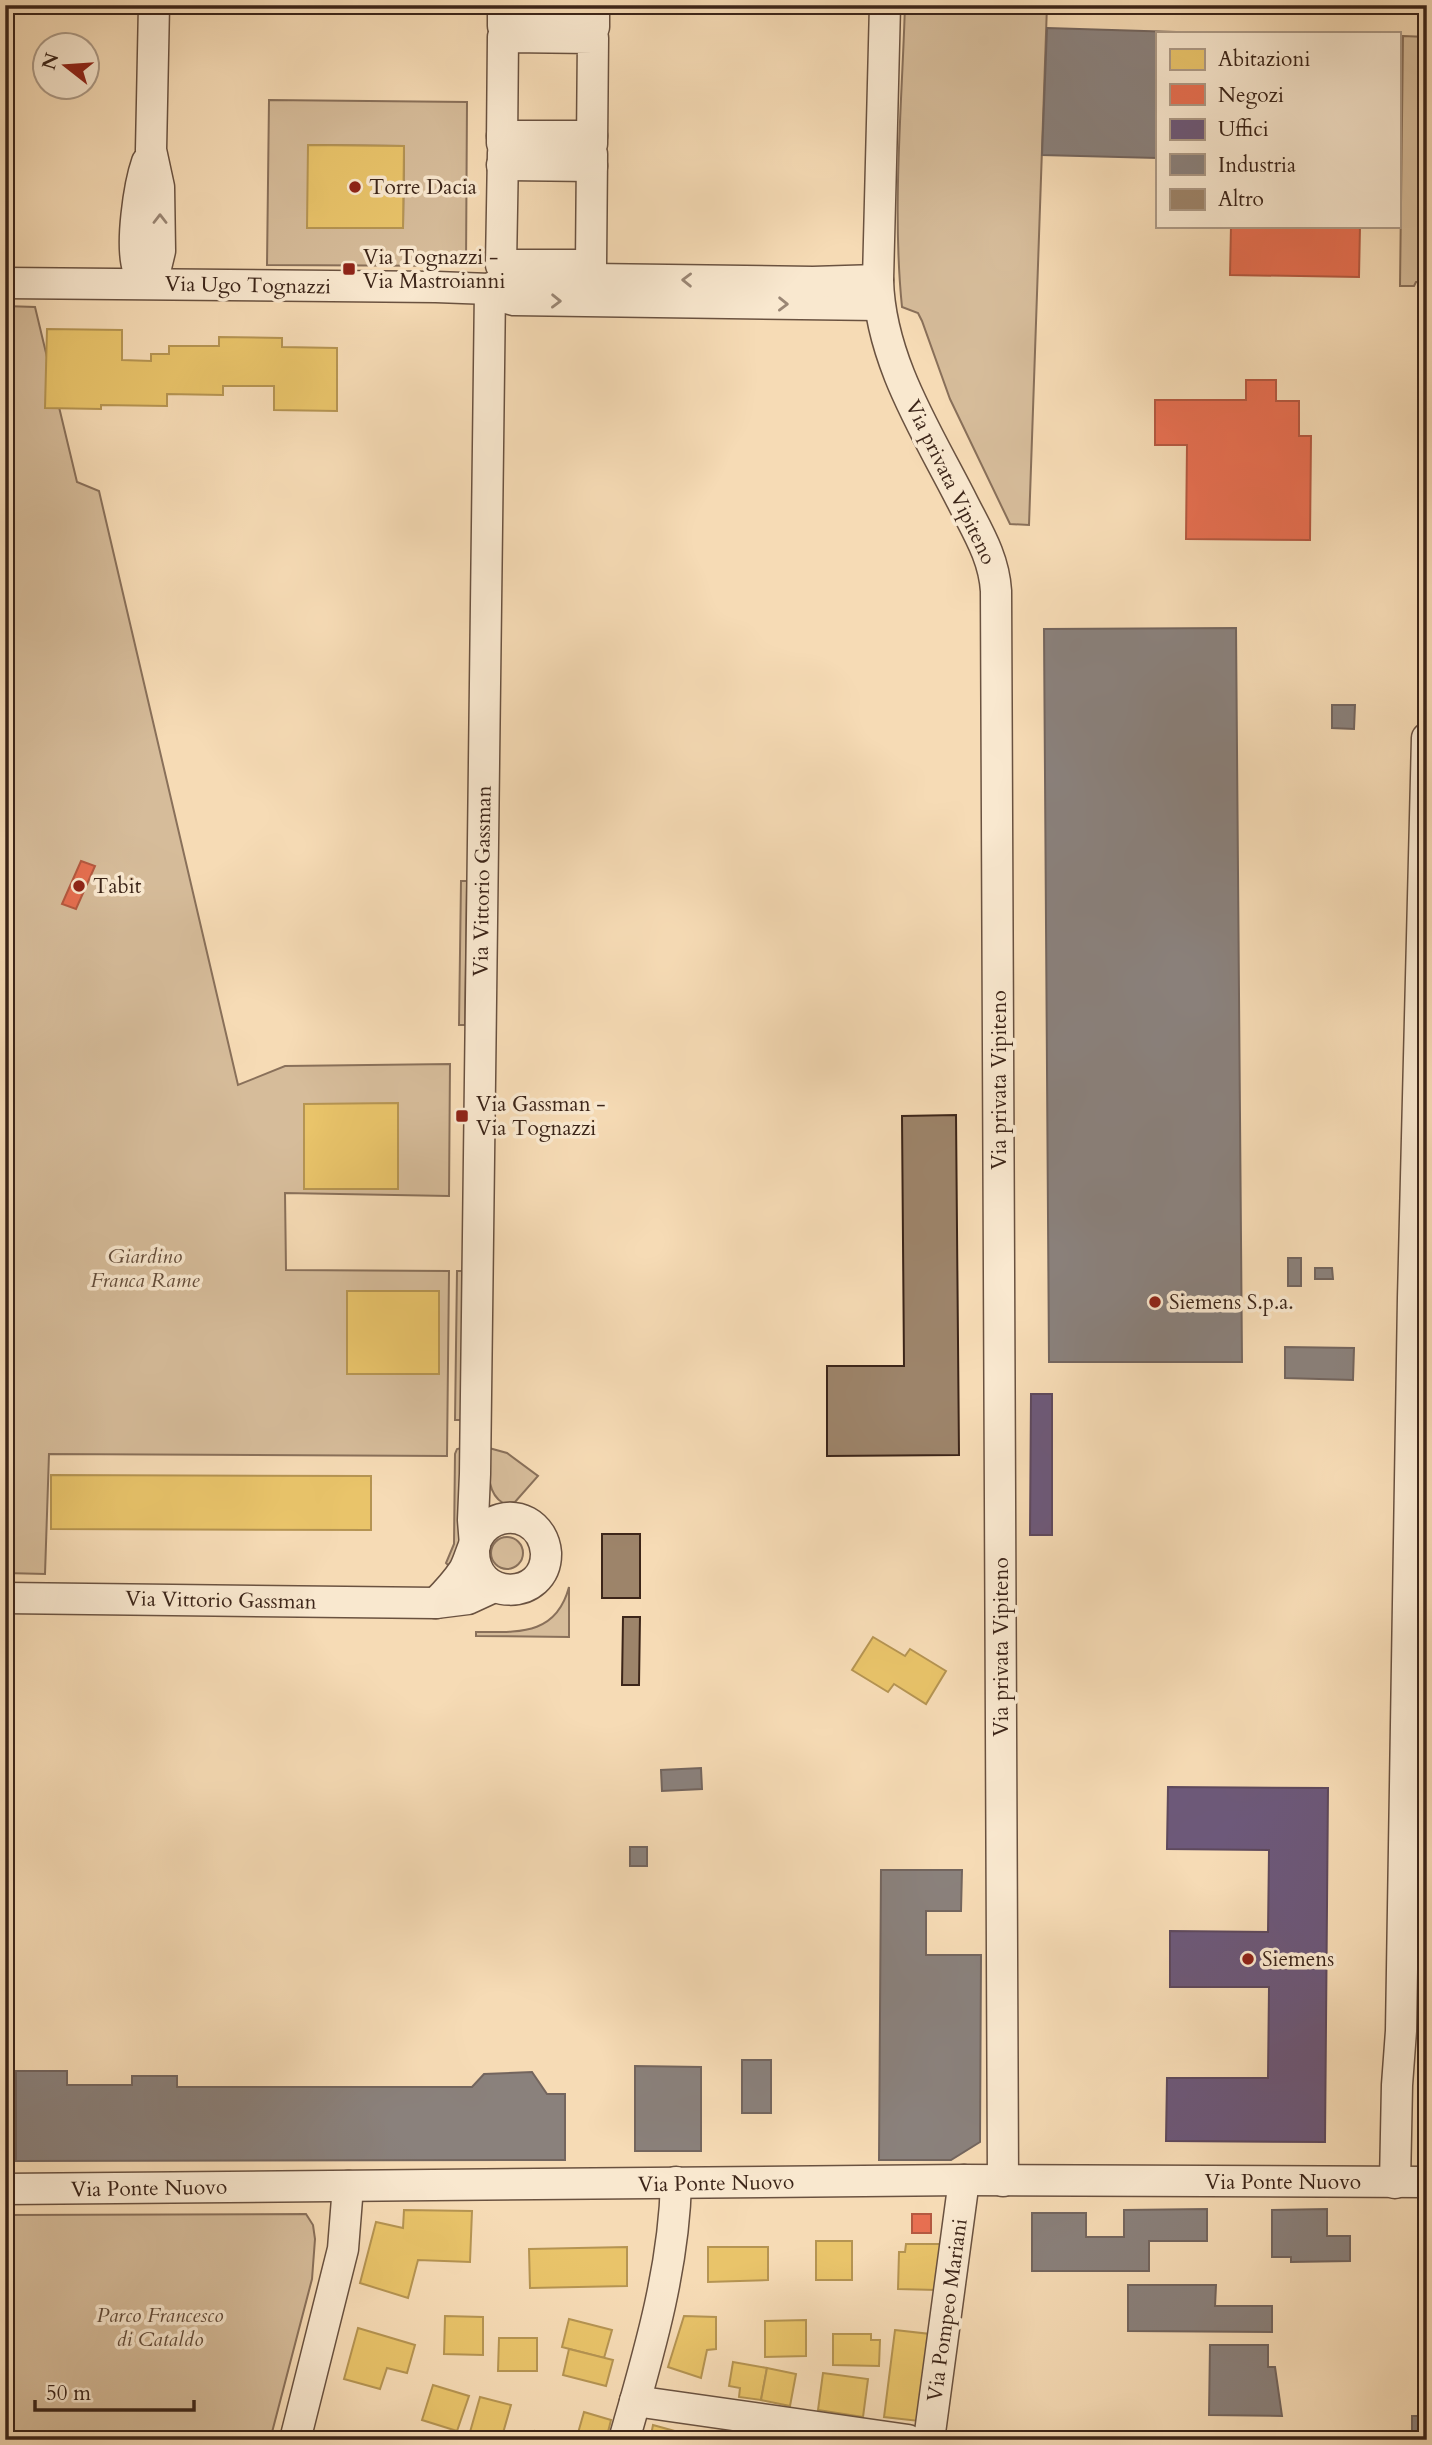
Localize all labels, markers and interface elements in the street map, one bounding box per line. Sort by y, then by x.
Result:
north arrow [32,32,102,102]
legend [1156,32,1400,228]
text: Abitazioni [1218,45,1310,74]
text: N [36,49,66,73]
text: Negozi [1218,81,1284,110]
text: Uffici [1218,115,1269,144]
text: Industria [1218,151,1296,180]
place label: Torre Dacia [369,173,477,202]
marker: Torre Dacia [347,179,363,195]
text: Altro [1218,185,1264,214]
one-way arrow [152,214,168,224]
place label: Via Tognazzi - Via Mastroianni [363,243,505,296]
marker: Via Tognazzi - Via Mastroianni [341,261,357,277]
street label: Via Ugo Tognazzi [165,270,331,301]
one-way arrow [681,272,692,288]
one-way arrow [550,293,561,308]
one-way arrow [778,296,789,311]
street label: Via privata Vipiteno [898,395,1003,569]
street label: Via Vittorio Gassman [466,785,499,977]
place label: Tabit [93,872,142,901]
marker: Tabit [71,878,87,894]
street label: Via privata Vipiteno [985,990,1014,1170]
place label: Via Gassman - Via Tognazzi [476,1090,606,1143]
marker: Via Gassman - Via Tognazzi [454,1108,470,1124]
park label: Giardino Franca Rame [90,1242,200,1295]
place label: Siemens S.p.a. [1169,1288,1294,1317]
marker: Siemens S.p.a. [1147,1294,1163,1310]
street label: Via privata Vipiteno [987,1557,1016,1737]
street label: Via Vittorio Gassman [125,1584,317,1617]
place label: Siemens [1262,1945,1334,1974]
marker: Siemens [1240,1951,1256,1967]
street label: Via Ponte Nuovo [638,2168,794,2199]
street label: Via Ponte Nuovo [1205,2168,1361,2197]
street label: Via Ponte Nuovo [71,2173,227,2204]
street label: Via Pompeo Mariani [920,2217,975,2404]
park label: Parco Francesco di Cataldo [96,2301,224,2354]
scale bar [35,2368,194,2412]
text: 50 m [46,2379,91,2408]

